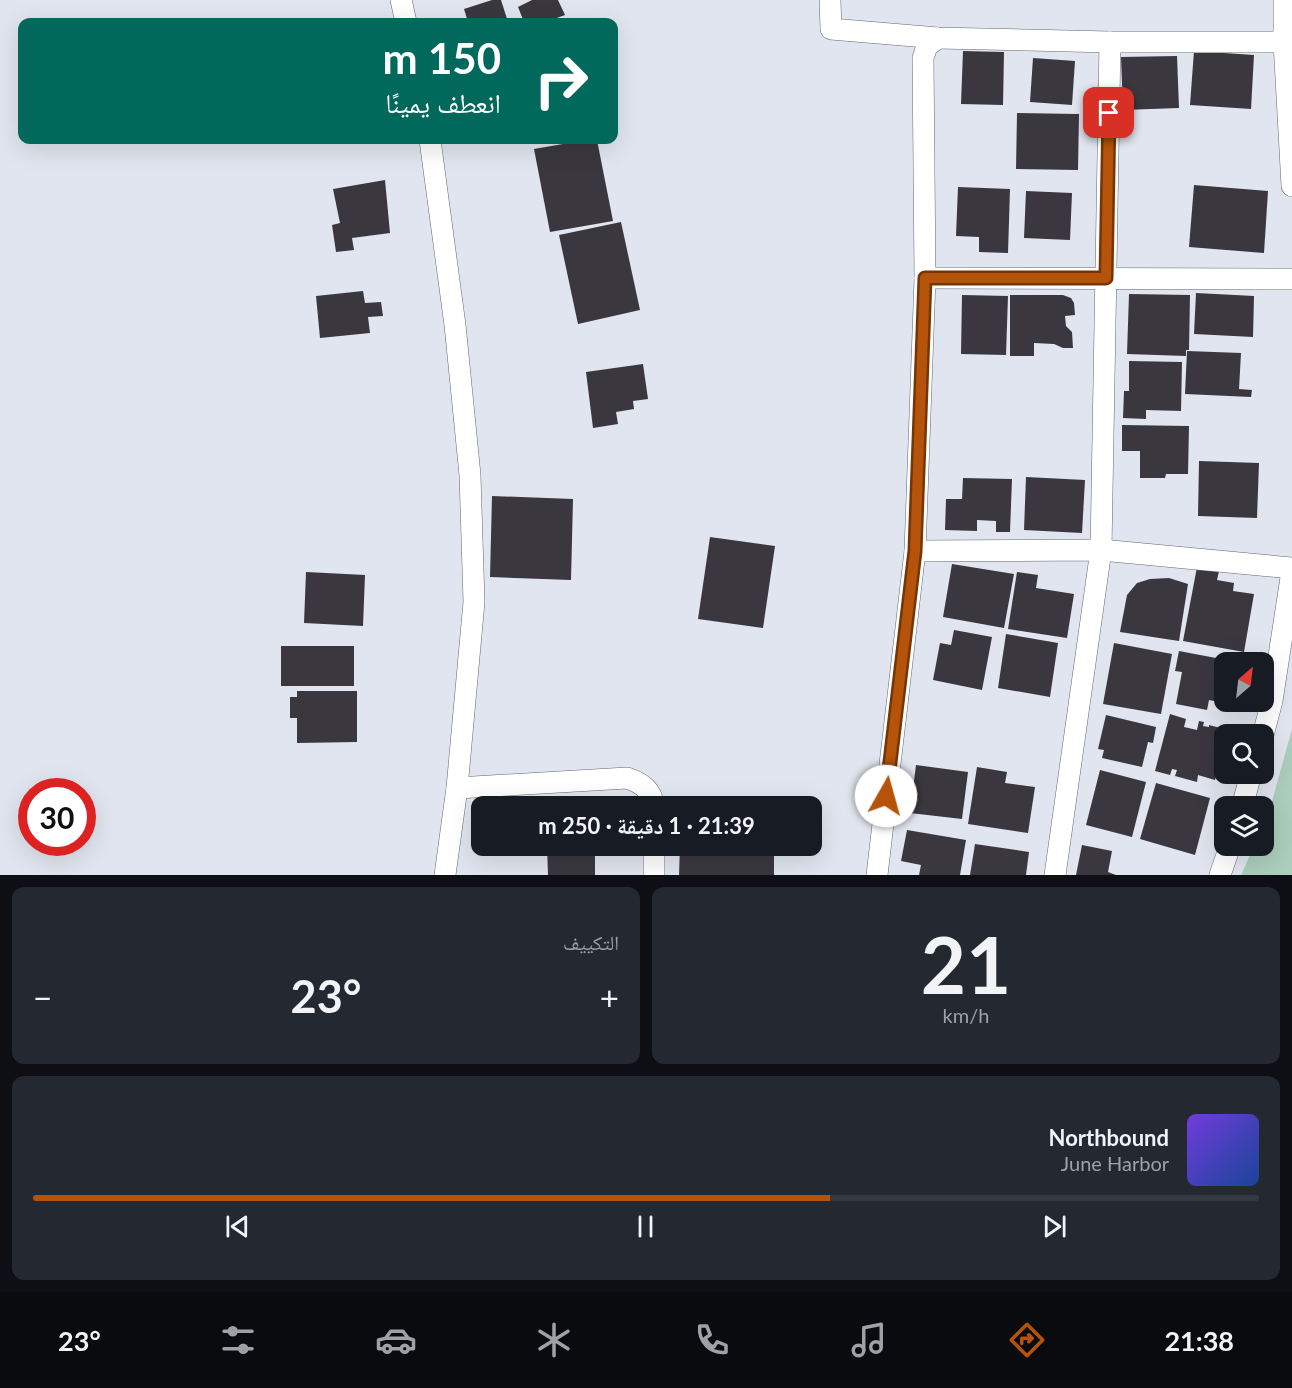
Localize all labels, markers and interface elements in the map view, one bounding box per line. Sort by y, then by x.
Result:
text: 150 m [383,33,501,83]
icon: right [522,42,600,120]
text: انعطف يمينًا [385,86,501,119]
pin [1083,87,1134,138]
icon: arrive [1092,96,1125,129]
north arrow [1214,652,1274,712]
map controls [1214,652,1274,856]
button: search [1214,724,1274,784]
position arrow [854,764,918,828]
speed limit sign: 30 [18,778,96,856]
button: layers [1214,796,1274,856]
text: 21:39 · 1 دقيقة · 250 m [538,812,755,839]
text: 21 [921,917,1011,1011]
text: التكييف [563,930,619,954]
text: 23° [291,969,361,1023]
text: − [33,977,52,1017]
text: + [600,977,619,1017]
text: km/h [943,1003,989,1027]
text: Northbound [1049,1124,1169,1151]
text: June Harbor [1061,1151,1169,1175]
icon: previous [221,1210,254,1243]
icon: pause [629,1210,662,1243]
icon: next [1038,1210,1071,1243]
icon: filters [217,1319,259,1361]
icon: car [375,1319,417,1361]
icon: climate [533,1319,575,1361]
icon: phone [691,1319,733,1361]
icon: music [848,1319,890,1361]
icon: directions [1006,1319,1048,1361]
text: 23° [58,1324,101,1357]
text: 21:38 [1164,1324,1234,1357]

